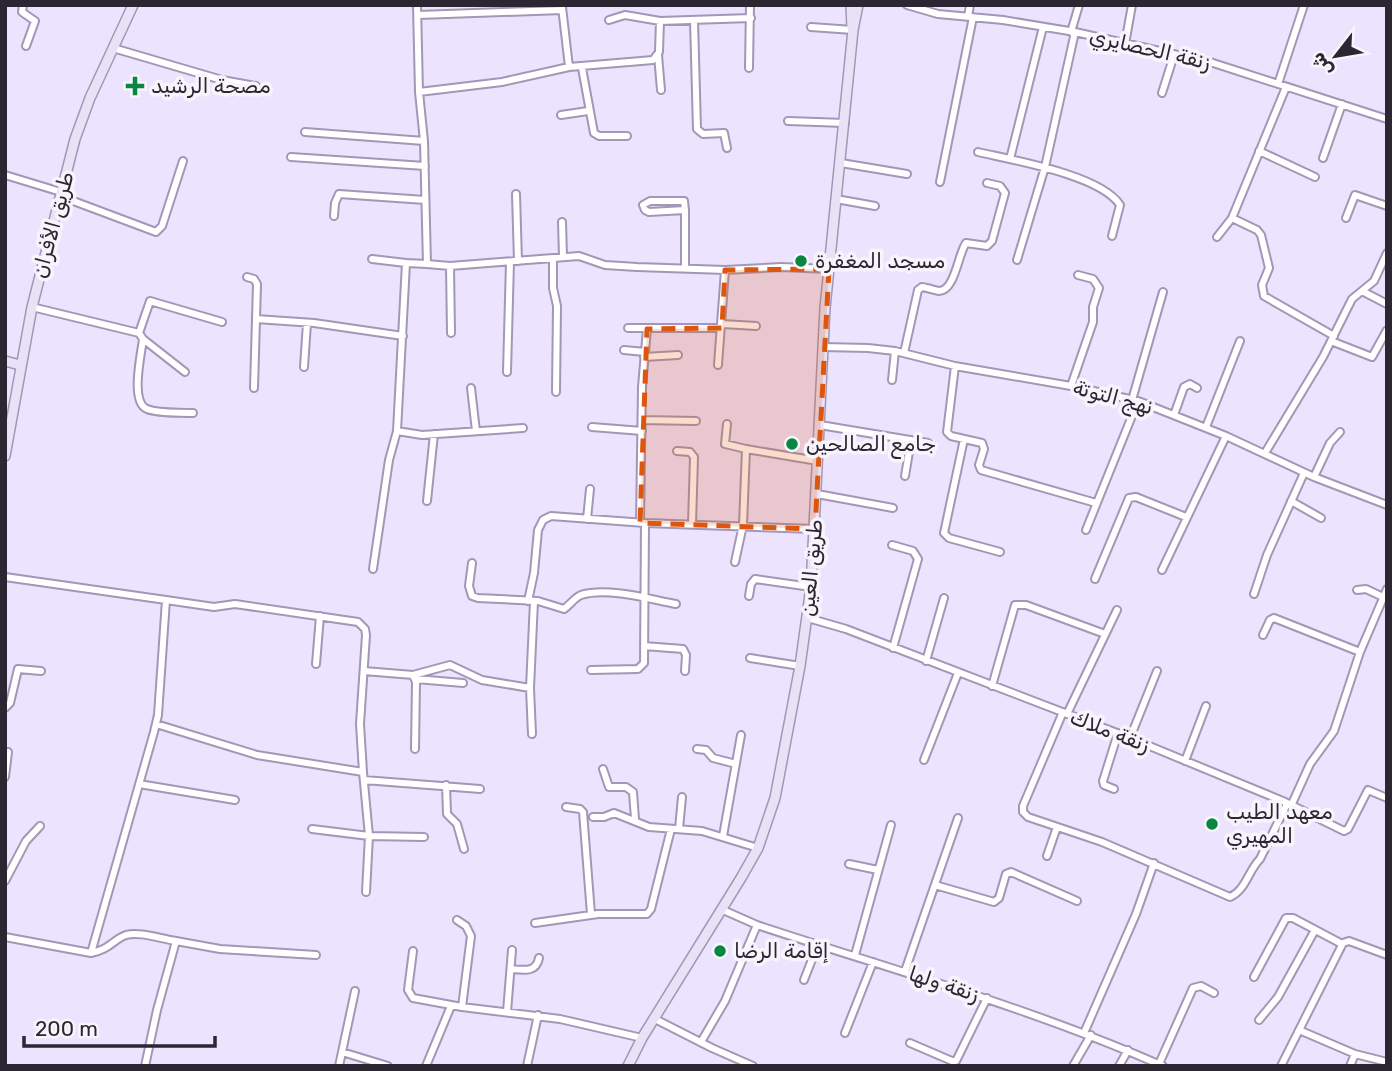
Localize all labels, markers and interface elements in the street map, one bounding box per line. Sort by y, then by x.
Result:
north arrow [1301,21,1371,91]
street label: زنقة الحصايري [1087,22,1213,77]
text: ش [1306,48,1338,81]
place label: مصحة الرشيد [151,73,271,98]
marker: مصحة الرشيد [125,76,145,96]
street label: طريق الأفران [26,169,79,281]
place label: مسجد المغفرة [815,248,945,273]
marker: مسجد المغفرة [793,253,809,269]
street label: نهج التوتة [1070,374,1156,421]
place label: جامع الصالحين [806,431,936,459]
marker: جامع الصالحين [784,436,800,452]
street label: طريق العين [794,518,827,618]
street label: زنقة ملاك [1067,704,1154,757]
place label: معهد الطيب المهيري [1226,799,1333,850]
marker: معهد الطيب المهيري [1204,816,1220,832]
place label: إقامة الرضا [734,938,829,964]
marker: إقامة الرضا [712,943,728,959]
street label: زنقة ولها [905,960,983,1008]
scale bar [24,1004,215,1048]
text: 200 m [35,1016,98,1041]

